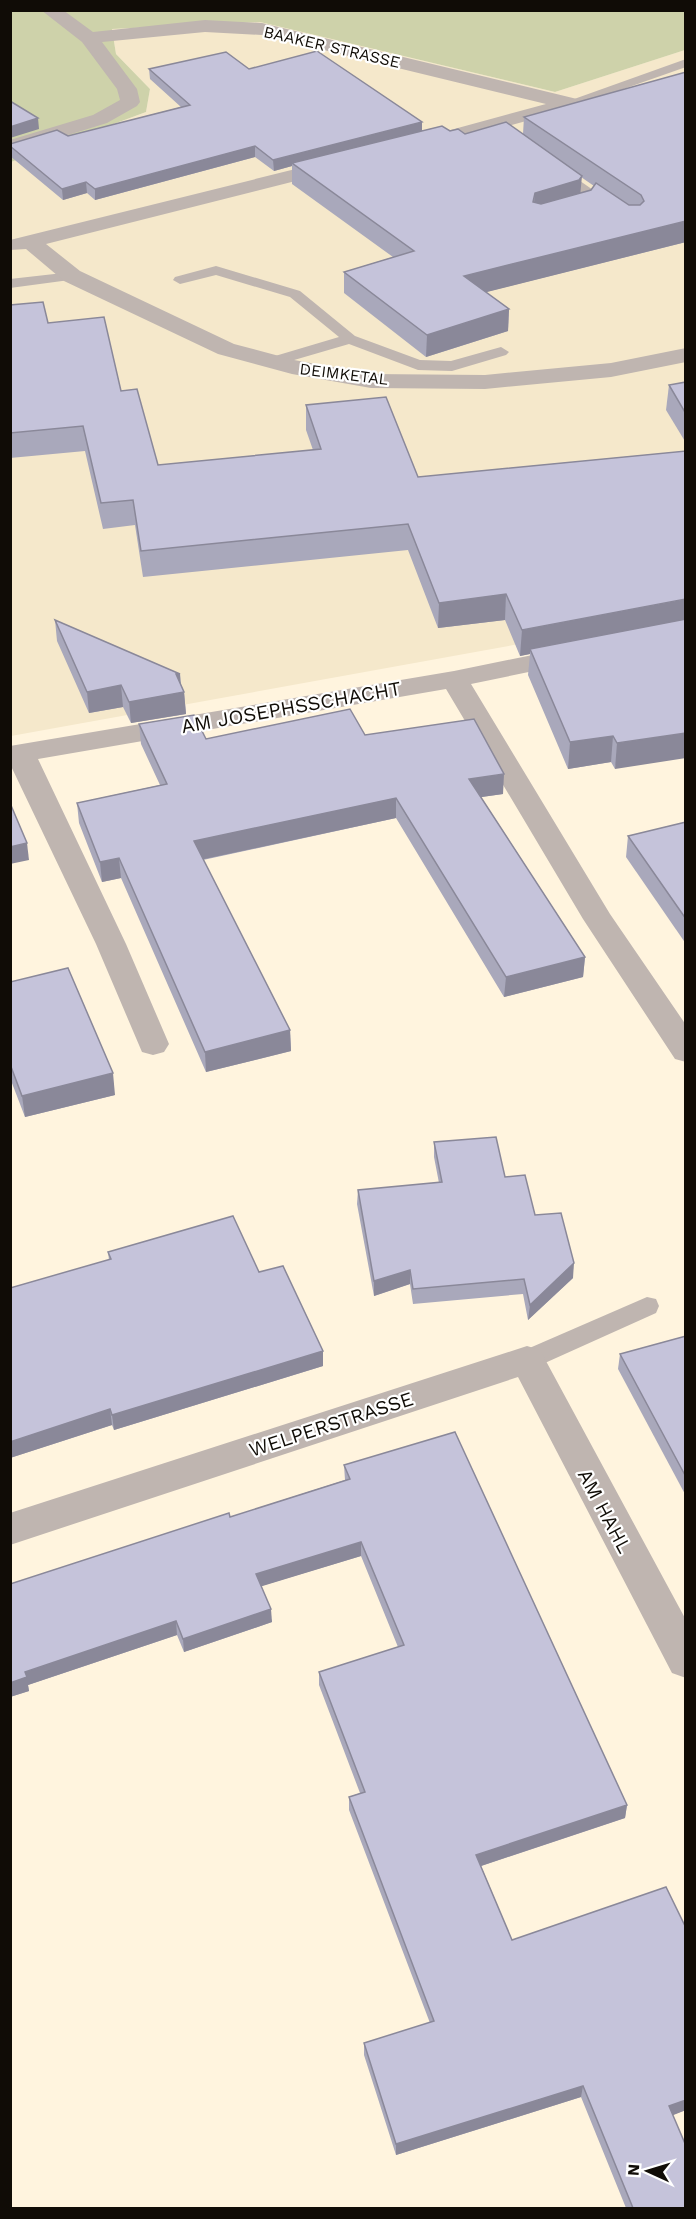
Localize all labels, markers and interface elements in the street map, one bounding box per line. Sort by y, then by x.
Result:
street label: BAAKER STRASSE [262,22,402,72]
street label: DEIMKETAL [299,359,390,389]
street label: AM JOSEPHSSCHACHT [179,676,403,738]
street label: WELPERSTRASSE [246,1386,416,1462]
street label: AM HAHL [573,1465,637,1557]
north arrow [618,2141,678,2201]
text: N [624,2163,643,2177]

